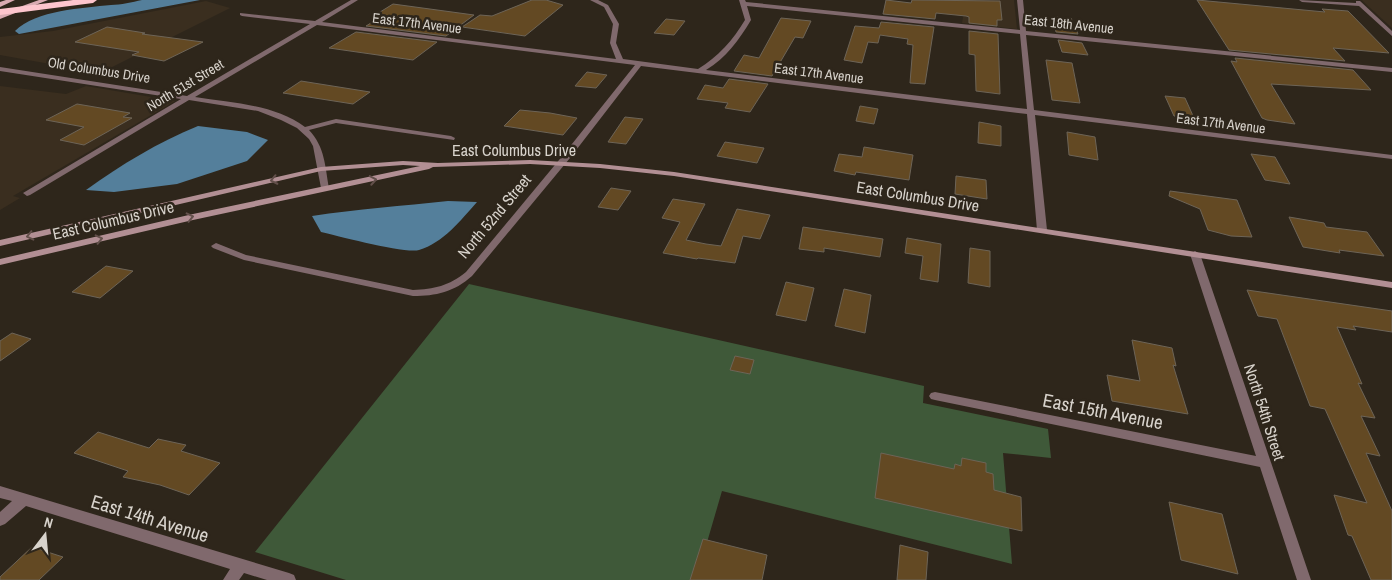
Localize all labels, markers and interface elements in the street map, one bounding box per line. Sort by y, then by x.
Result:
street label: East 17th Avenue [371,9,463,37]
street label: East 18th Avenue [1023,10,1115,38]
street label: Old Columbus Drive [47,53,151,87]
street label: North 51st Street [143,55,227,115]
street label: East 17th Avenue [773,59,865,87]
street label: East 17th Avenue [1175,109,1267,137]
street label: East Columbus Drive [452,139,576,161]
street label: North 52nd Street [452,169,536,263]
one-way arrow [269,174,278,185]
one-way arrow [369,175,377,185]
street label: East Columbus Drive [855,175,981,217]
street label: East Columbus Drive [50,195,176,245]
one-way arrow [186,213,195,223]
one-way arrow [26,230,35,241]
one-way arrow [94,234,103,245]
street label: North 54th Street [1239,361,1291,463]
street label: East 15th Avenue [1041,387,1165,435]
street label: East 14th Avenue [88,488,212,548]
north arrow [20,510,70,560]
text: N [42,513,55,532]

